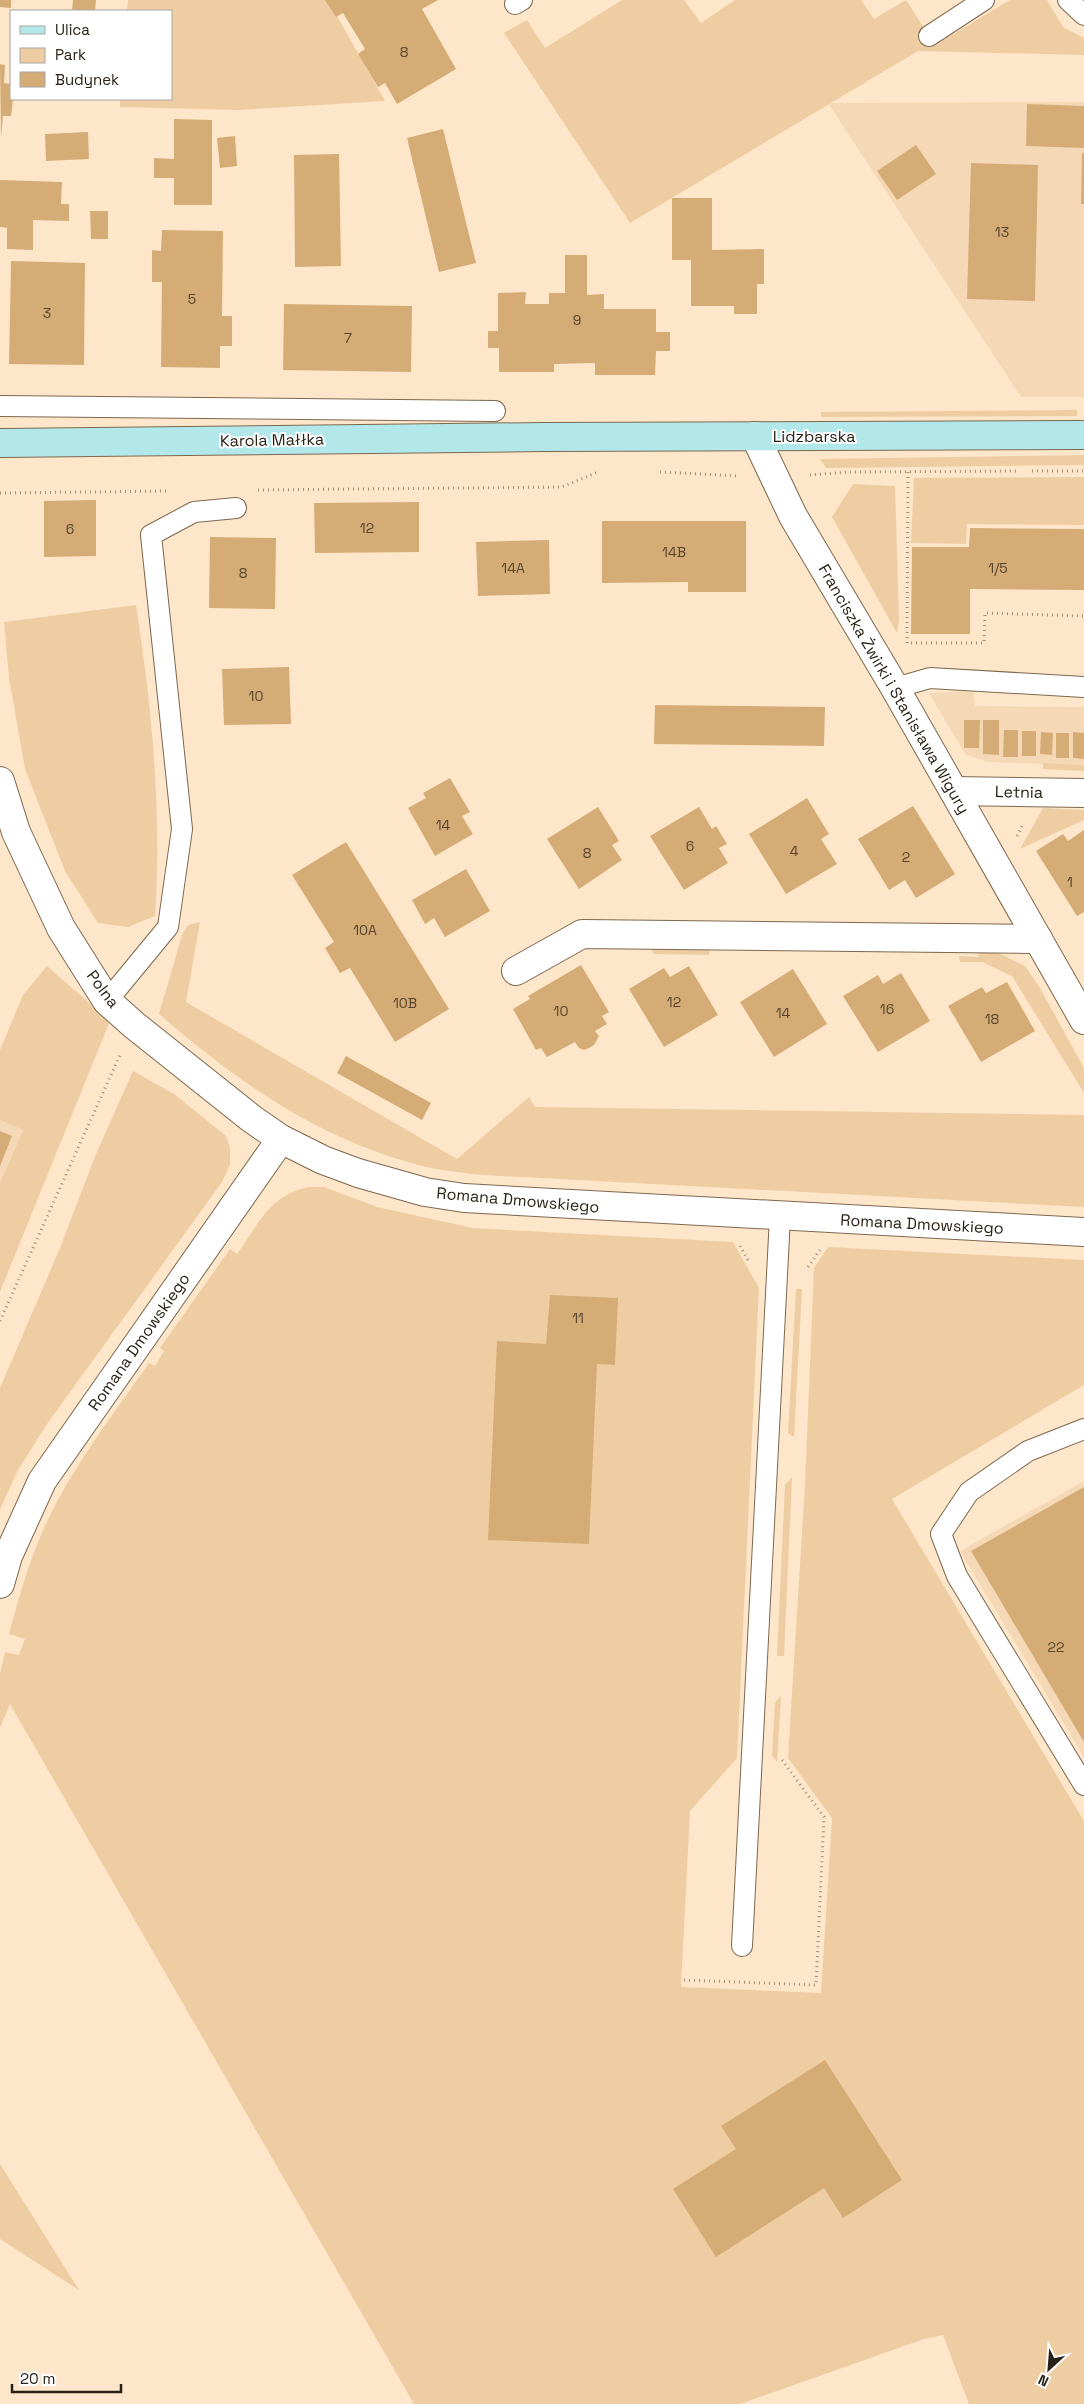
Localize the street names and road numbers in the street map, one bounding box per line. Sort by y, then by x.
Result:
street label: Lidzbarska [773,426,855,447]
street label: Karola Małłka [220,429,324,451]
street label: Franciszka Żwirki i Stanisława Wigury [814,560,974,818]
street label: Letnia [995,781,1043,803]
street label: Polna [82,966,124,1012]
street label: Romana Dmowskiego [436,1182,600,1218]
street label: Romana Dmowskiego [840,1209,1004,1239]
street label: Romana Dmowskiego [84,1269,194,1415]

